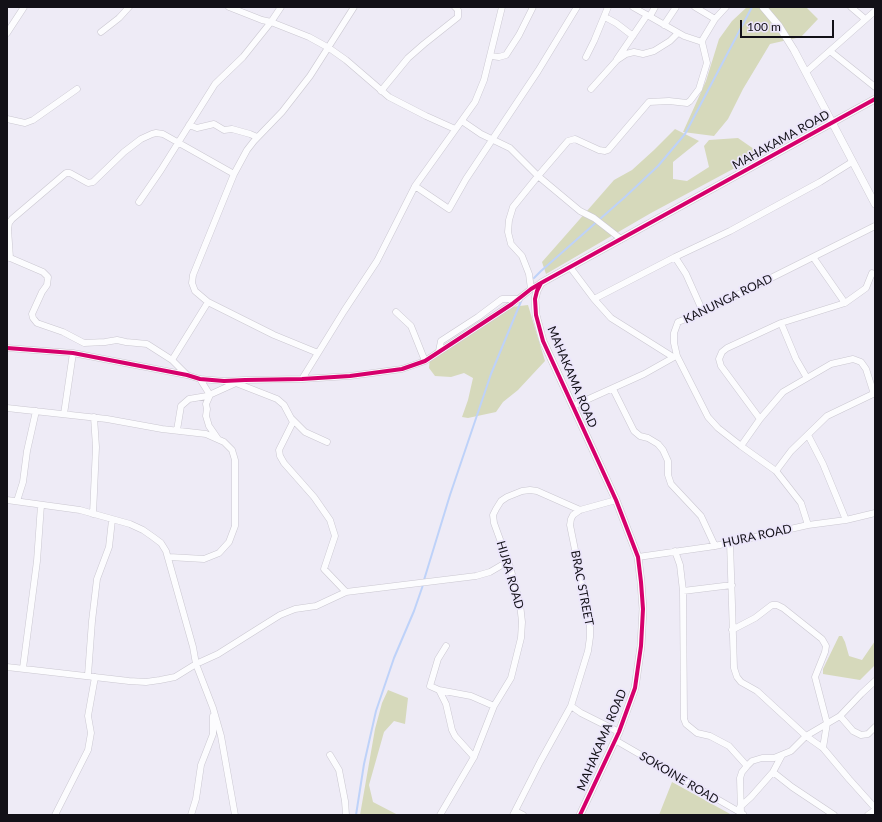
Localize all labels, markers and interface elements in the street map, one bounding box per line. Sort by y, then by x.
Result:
scale bar [742,12,836,38]
text: 100 m [747,19,781,34]
street label: MAHAKAMA ROAD [730,107,832,173]
street label: KANUNGA ROAD [681,271,775,327]
street label: MAHAKAMA ROAD [544,324,600,430]
street label: HURA ROAD [721,522,793,550]
street label: HIJRA ROAD [493,539,527,611]
street label: BRAC STREET [568,549,596,627]
street label: MAHAKAMA ROAD [574,687,630,793]
street label: SOKOINE ROAD [637,749,721,807]

